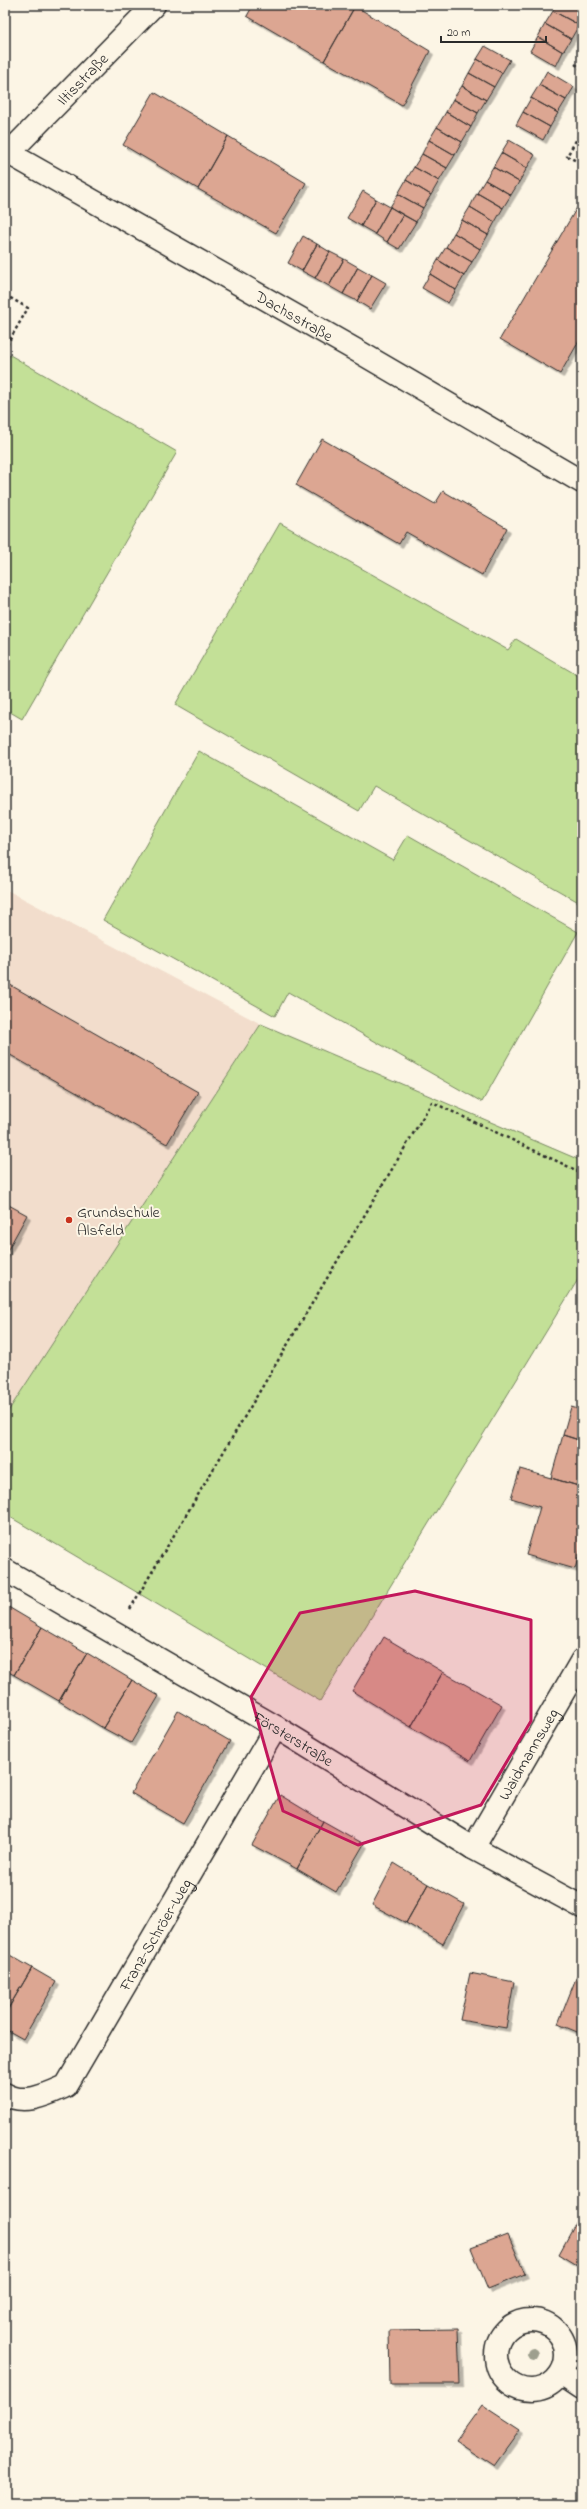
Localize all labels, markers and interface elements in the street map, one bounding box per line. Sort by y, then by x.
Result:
scale bar [441,18,546,44]
text: 20 m [447,24,470,42]
street label: Iltisstraße [52,48,115,112]
street label: Dachsstraße [249,285,338,349]
place label: Grundschule Alsfeld [77,1201,161,1243]
marker: Grundschule Alsfeld [64,1215,74,1225]
street label: Waidmannsweg [493,1704,566,1805]
street label: Försterstraße [247,1706,338,1774]
street label: Franz-Schröer-Weg [114,1875,199,1997]

